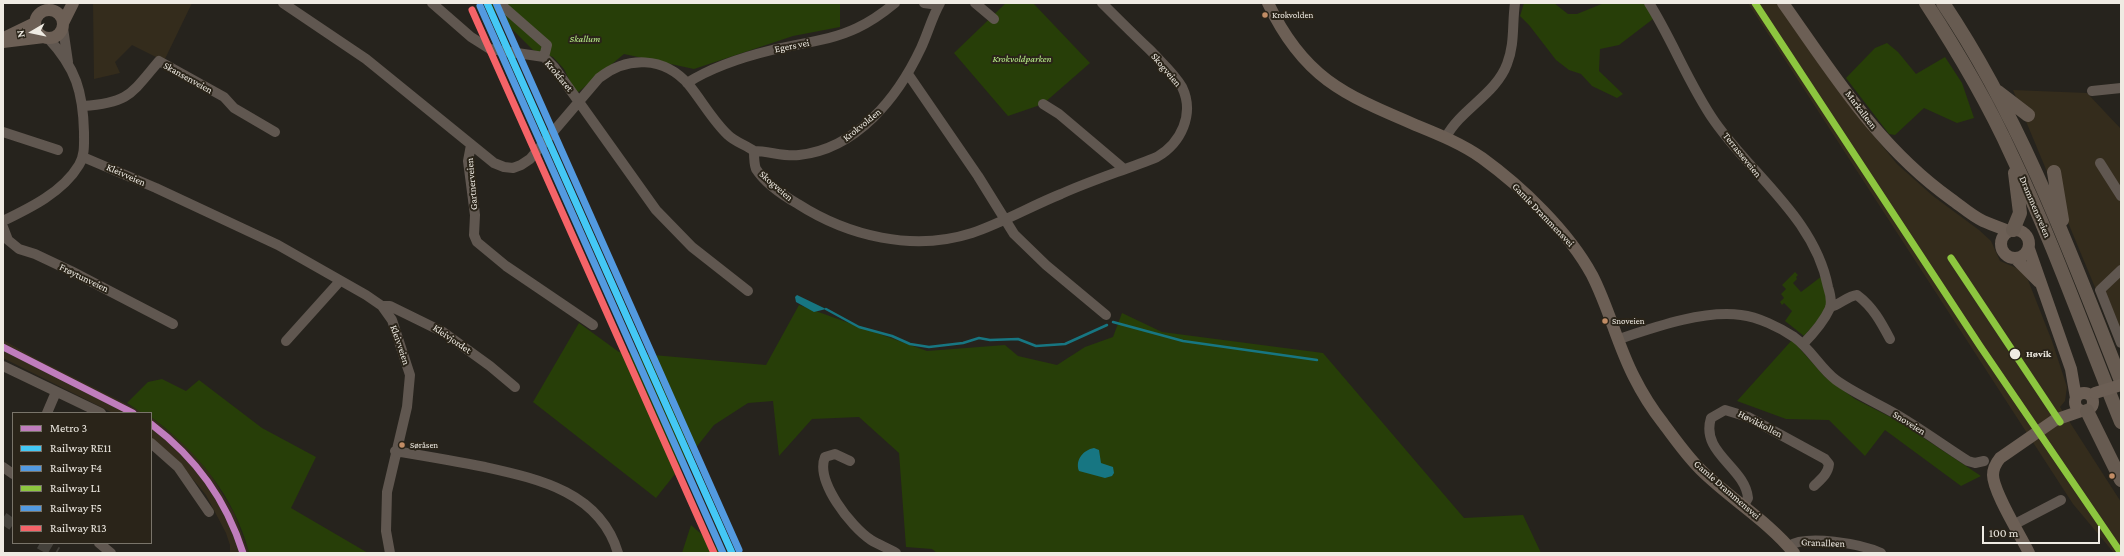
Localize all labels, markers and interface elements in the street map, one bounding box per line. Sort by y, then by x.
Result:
marker: Krokvolden [1260,10,1270,20]
place label: Krokvolden [1272,10,1313,20]
north arrow [12,12,52,52]
text: N [14,29,27,39]
park label: Skallum [570,33,600,45]
street label: Egers vei [774,37,810,55]
street label: Skogveien [1148,51,1184,89]
park label: Krokvoldparken [992,53,1052,65]
street label: Krokfaret [542,58,576,94]
street label: Skansenveien [161,60,215,96]
street label: Markalleen [1843,88,1879,132]
street label: Krokvolden [840,106,884,144]
street label: Terrasseveien [1720,130,1764,180]
street label: Gartnerveien [464,157,480,211]
street label: Kleivveien [105,161,147,189]
street label: Skogveien [757,168,795,204]
street label: Drammensveien [2017,174,2053,240]
street label: Gamle Drammensvei [1510,181,1576,249]
street label: Frøytunveien [58,261,110,295]
marker: Snoveien [1600,316,1610,326]
place label: Snoveien [1612,316,1645,326]
street label: Kleivjordet [431,322,473,356]
street label: Kleivveien [388,323,412,367]
marker: Høvik [2008,347,2022,361]
place label: Høvik [2026,348,2051,360]
street label: Høvikkollen [1736,408,1784,440]
street label: Snoveien [1890,408,1928,438]
legend [12,412,152,544]
text: Metro 3 [50,421,87,435]
marker: Søråsen [397,440,407,450]
place label: Søråsen [410,440,438,450]
text: Railway RE11 [50,441,112,455]
street label: Gamle Drammensvei [1691,458,1763,522]
text: Railway F4 [50,461,102,475]
unlabelled marker [2107,471,2117,481]
text: Railway L1 [50,481,100,495]
text: Railway F5 [50,501,102,515]
scale bar [1984,518,2102,544]
text: Railway R13 [50,521,107,535]
text: 100 m [1989,526,2018,540]
street label: Granalleen [1801,536,1845,550]

